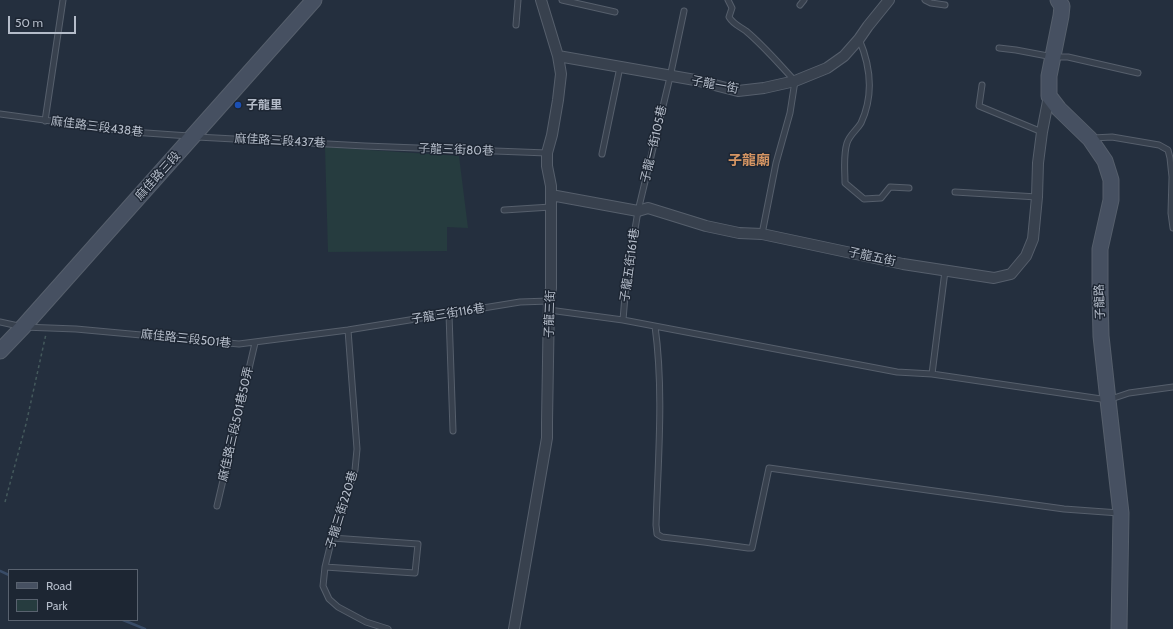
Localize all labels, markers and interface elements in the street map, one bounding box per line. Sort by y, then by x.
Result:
scale bar [10,8,78,34]
text: 50 m [15,15,43,30]
street label: 子龍一街 [690,73,740,97]
place label: 子龍里 [246,98,282,112]
marker: 子龍里 [233,100,243,110]
street label: 子龍一街105巷 [638,104,670,184]
street label: 麻佳路三段438巷 [50,114,144,140]
street label: 麻佳路三段437巷 [234,131,326,151]
street label: 子龍三街80巷 [418,141,494,159]
street label: 麻佳路三段 [133,149,183,203]
district label: 子龍廟 [728,153,770,169]
street label: 子龍五街161巷 [618,227,642,303]
street label: 子龍五街 [847,245,897,269]
street label: 子龍路 [1092,284,1108,320]
street label: 子龍三街 [542,290,558,338]
street label: 子龍三街116巷 [410,301,486,327]
street label: 麻佳路三段501巷 [140,327,232,351]
street label: 麻佳路三段501巷50弄 [216,365,256,483]
street label: 子龍三街220巷 [323,469,361,551]
legend [8,569,138,621]
text: Road [46,578,72,593]
text: Park [46,598,68,613]

